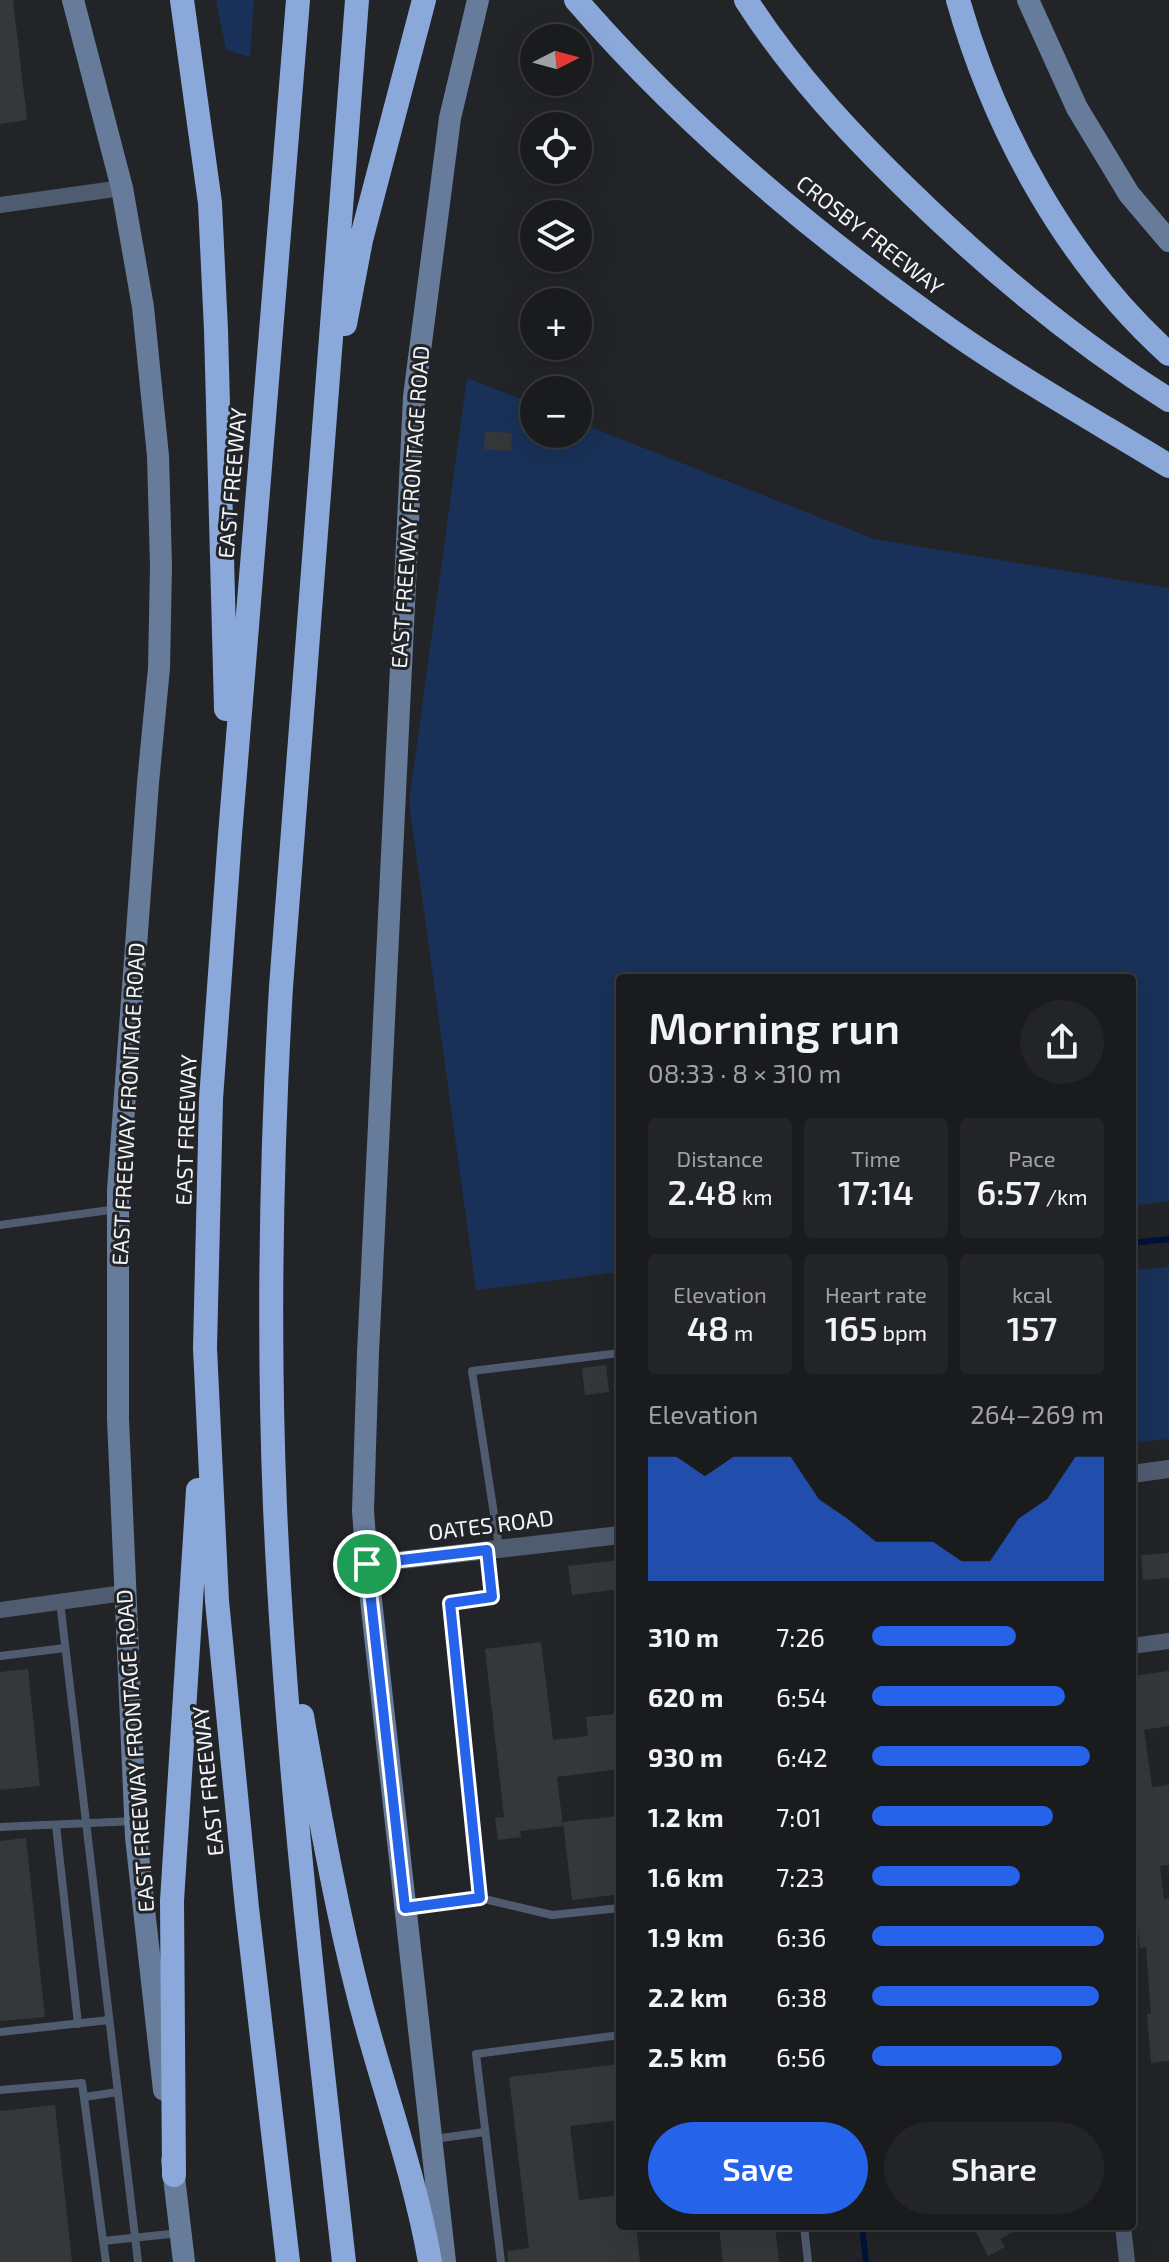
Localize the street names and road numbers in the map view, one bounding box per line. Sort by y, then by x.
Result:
street label: CROSBY FREEWAY [792,169,949,300]
street label: EAST FREEWAY FRONTAGE ROAD [385,345,433,669]
street label: EAST FREEWAY [211,406,251,559]
street label: EAST FREEWAY FRONTAGE ROAD [106,942,148,1266]
street label: EAST FREEWAY [169,1054,201,1206]
street label: OATES ROAD [427,1503,555,1545]
street label: EAST FREEWAY FRONTAGE ROAD [110,1589,158,1913]
street label: EAST FREEWAY [186,1704,228,1858]

